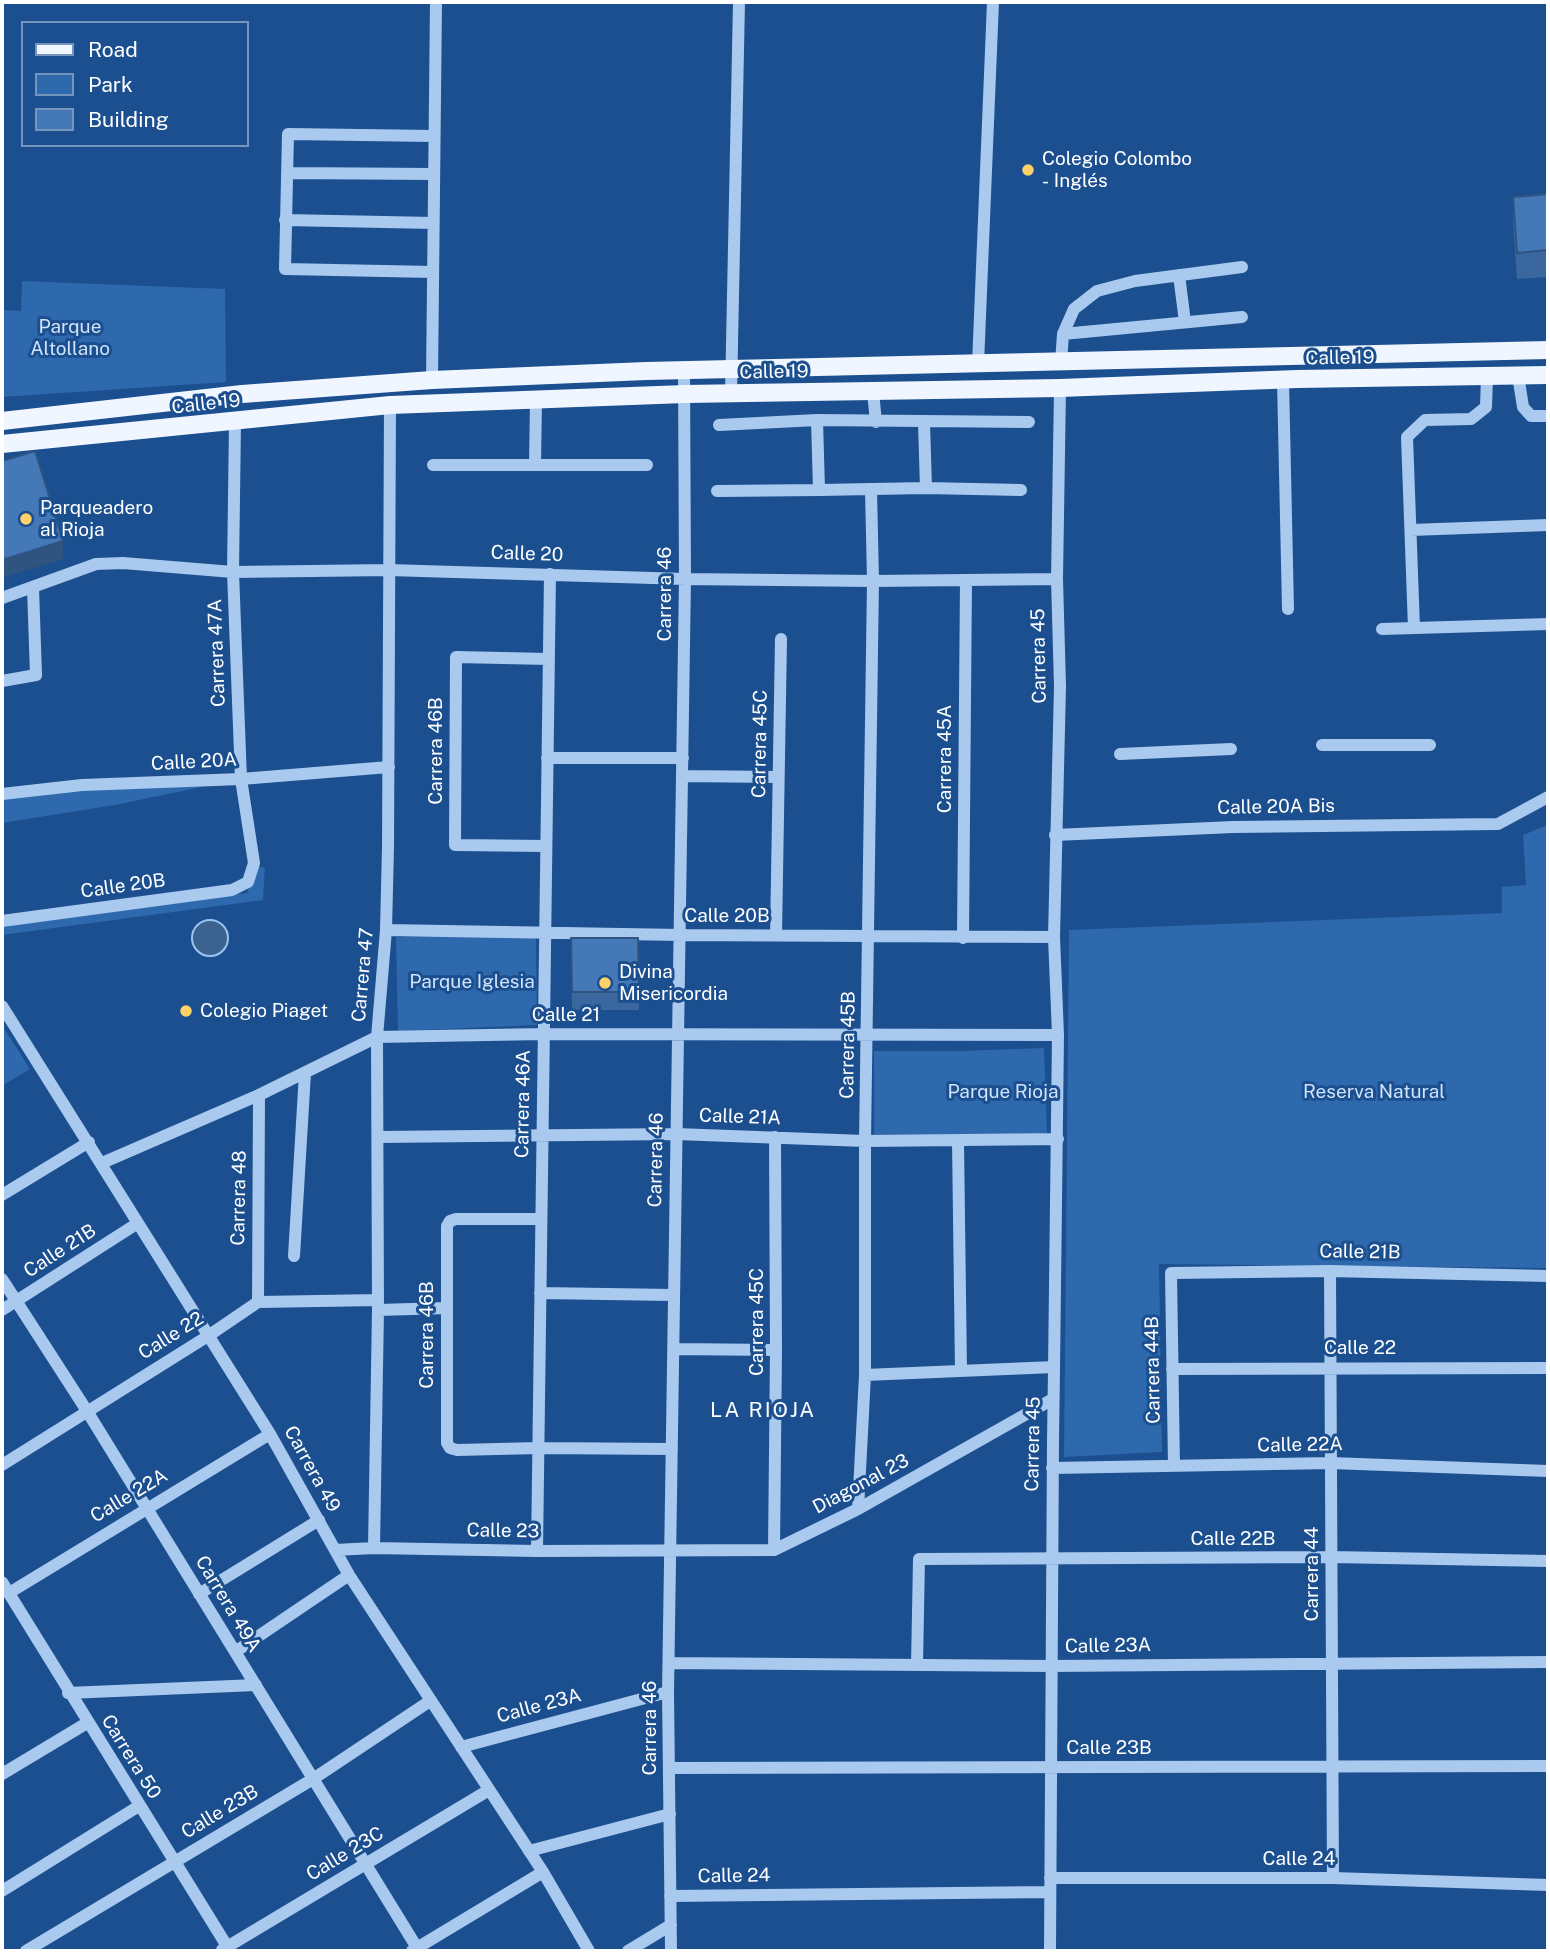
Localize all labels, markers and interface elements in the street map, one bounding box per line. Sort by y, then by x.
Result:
legend [21,21,248,147]
text: Road [88,37,138,62]
text: Park [88,72,133,97]
text: Building [88,107,169,132]
place label: Colegio Colombo - Inglés [1042,148,1192,192]
marker: Colegio Colombo - Inglés [1020,162,1036,178]
park label: Parque Altollano [30,316,110,360]
street label: Calle 19 [1305,346,1375,370]
street label: Calle 19 [739,360,809,384]
street label: Calle 19 [170,389,242,419]
place label: Parqueadero al Rioja [40,497,153,541]
marker: Parqueadero al Rioja [18,511,34,527]
street label: Calle 20 [490,541,564,567]
street label: Carrera 46 [654,547,676,641]
street label: Carrera 47A [204,599,230,707]
street label: Carrera 45 [1027,608,1051,704]
street label: Carrera 45C [748,690,772,798]
street label: Carrera 46B [425,697,447,805]
street label: Carrera 45A [934,705,956,813]
street label: Calle 20A [150,748,238,776]
street label: Calle 20A Bis [1217,795,1335,819]
street label: Calle 20B [79,869,167,903]
street label: Calle 20B [684,905,770,927]
street label: Carrera 47 [348,927,378,1023]
place label: Divina Misericordia [619,961,728,1005]
park label: Parque Iglesia [409,971,535,993]
marker: Divina Misericordia [597,975,613,991]
street label: Carrera 45B [836,991,860,1099]
place label: Colegio Piaget [200,1000,328,1022]
marker: Colegio Piaget [178,1003,194,1019]
street label: Calle 21 [532,1004,600,1026]
street label: Carrera 46A [511,1050,535,1158]
park label: Parque Rioja [947,1081,1059,1103]
park label: Reserva Natural [1303,1081,1445,1103]
street label: Calle 21A [699,1104,781,1130]
street label: Carrera 46 [644,1112,668,1208]
street label: Carrera 48 [227,1150,251,1246]
street label: Calle 21B [20,1219,100,1283]
street label: Calle 21B [1319,1240,1401,1264]
street label: Carrera 45C [746,1268,768,1376]
street label: Carrera 46B [416,1281,438,1389]
street label: Calle 22 [134,1307,208,1365]
street label: Carrera 44B [1141,1316,1165,1424]
street label: Calle 22 [1324,1337,1396,1359]
street label: Carrera 45 [1021,1396,1045,1492]
district label: LA RIOJA [711,1398,815,1424]
street label: Carrera 49 [279,1422,345,1516]
street label: Calle 22A [1257,1433,1343,1457]
street label: Diagonal 23 [809,1449,913,1519]
street label: Calle 22A [86,1464,172,1528]
street label: Calle 23 [466,1519,540,1543]
street label: Carrera 44 [1301,1526,1323,1622]
street label: Calle 22B [1191,1528,1275,1550]
street label: Carrera 49A [190,1552,266,1656]
street label: Calle 23A [1065,1634,1151,1658]
street label: Carrera 46 [639,1681,661,1775]
street label: Calle 23A [494,1684,584,1728]
street label: Carrera 50 [96,1711,166,1803]
street label: Calle 23B [1066,1737,1152,1759]
street label: Calle 23B [177,1780,263,1844]
street label: Calle 23C [302,1822,388,1886]
street label: Calle 24 [1263,1848,1335,1870]
street label: Calle 24 [697,1864,771,1888]

